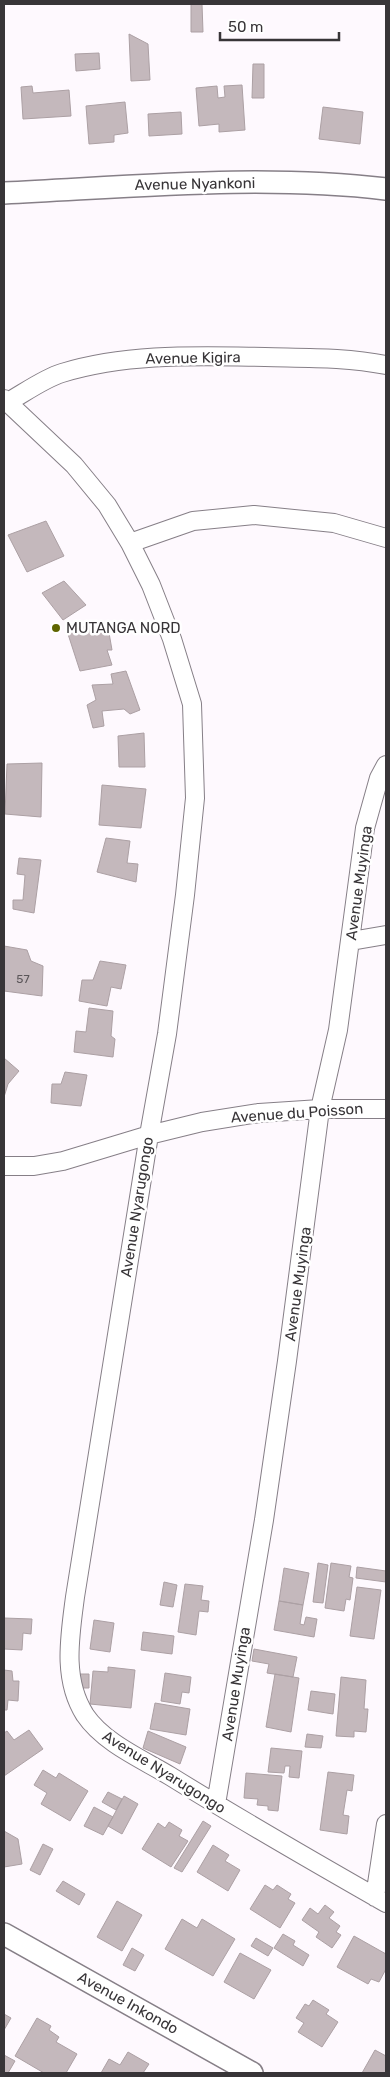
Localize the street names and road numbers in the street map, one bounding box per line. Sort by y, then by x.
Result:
street label: Avenue Nyankoni [135,174,255,194]
street label: Avenue Kigira [145,348,241,368]
street label: Avenue Muyinga [342,825,376,941]
street label: Avenue du Poisson [230,1099,364,1127]
street label: Avenue Nyarugongo [117,1136,157,1278]
street label: Avenue Muyinga [281,1226,315,1342]
street label: Avenue Muyinga [218,1626,254,1742]
street label: Avenue Nyarugongo [99,1727,229,1817]
street label: Avenue Inkondo [75,1968,181,2038]

